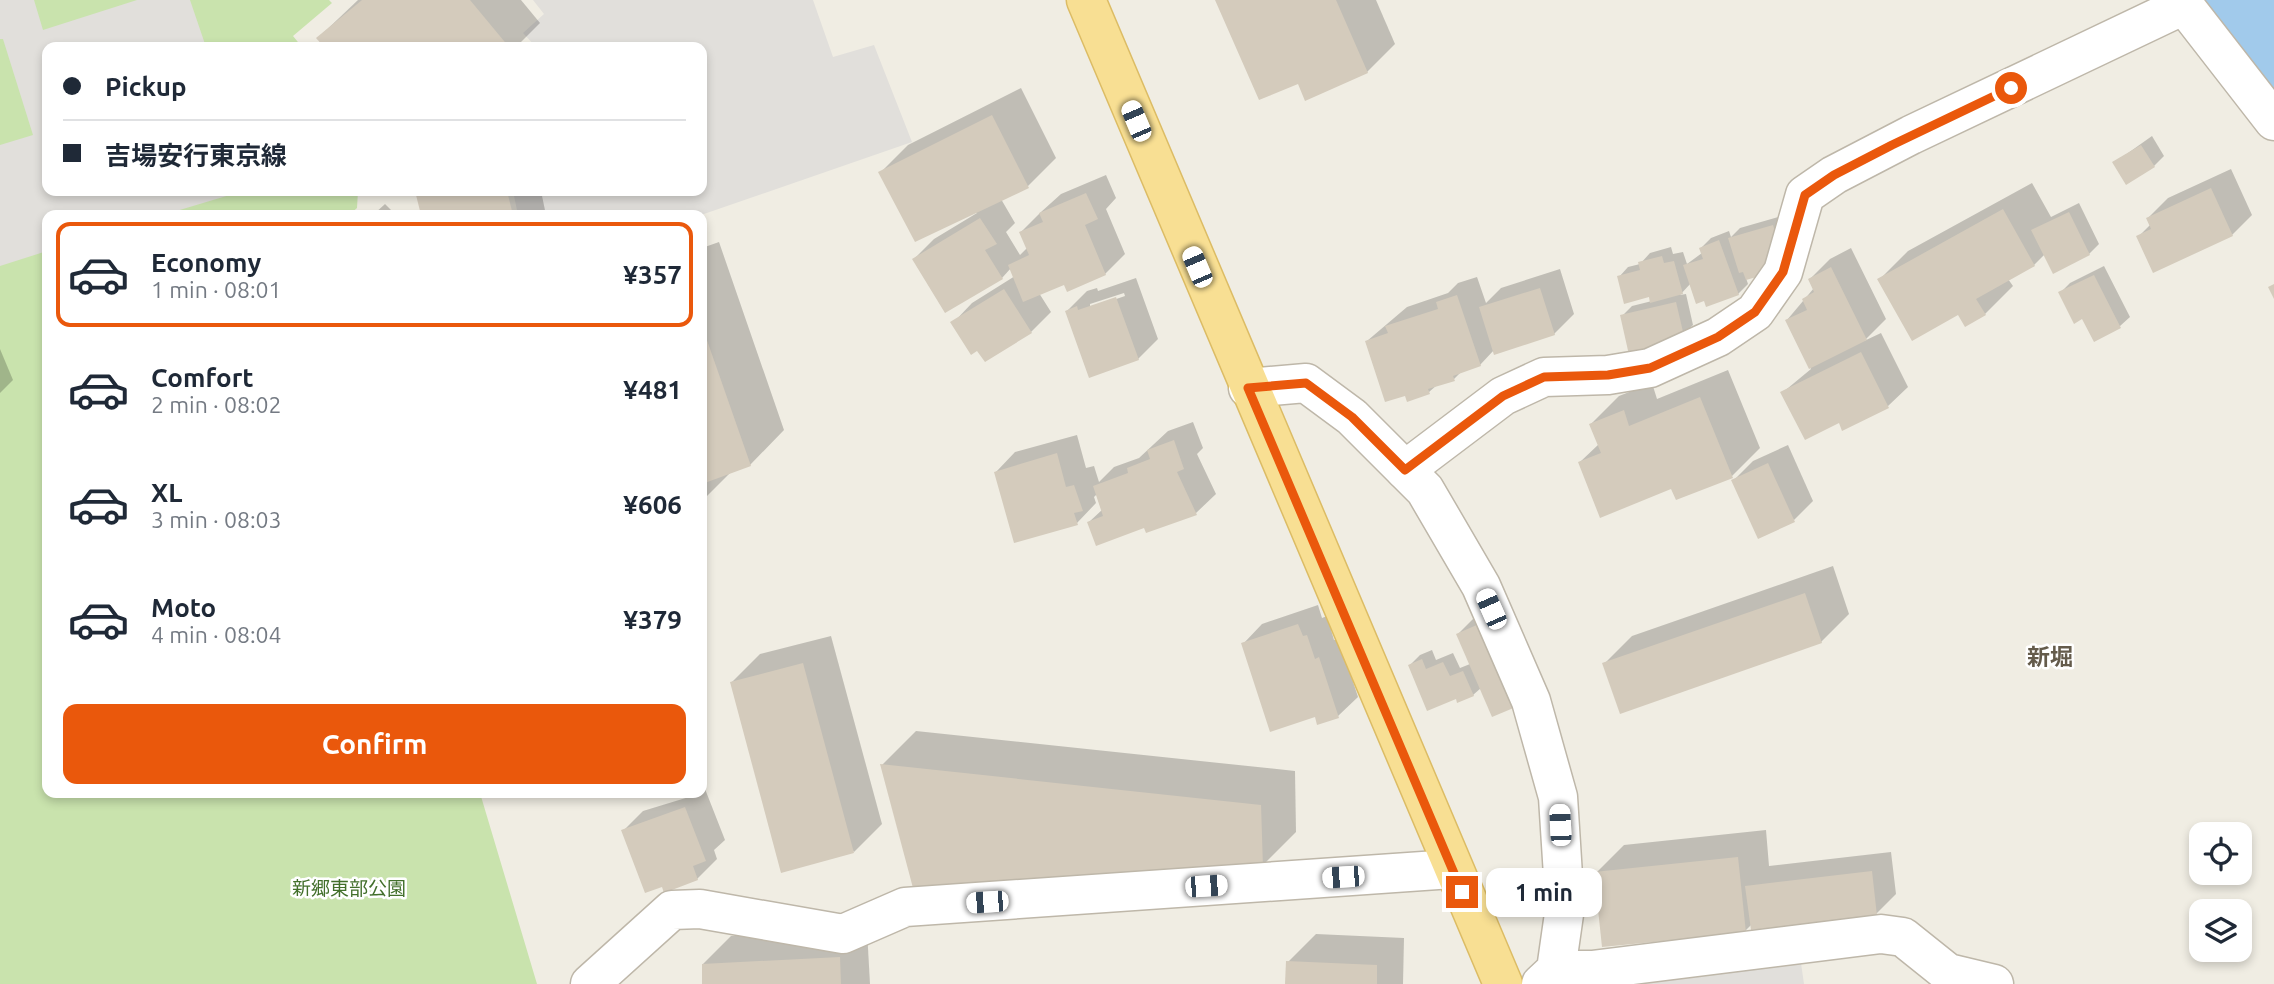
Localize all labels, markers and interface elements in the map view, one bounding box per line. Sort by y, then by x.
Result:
text: Pickup [105,72,187,101]
route start [1995,72,2027,104]
car [1119,98,1154,144]
text: 吉場安行東京線 [105,141,287,170]
icon: car [67,243,130,306]
car [1180,244,1215,290]
text: Economy [151,248,261,277]
text: ¥357 [623,260,682,289]
text: 1 min · 08:01 [151,277,282,302]
icon: car [67,358,130,421]
text: Comfort [151,363,254,392]
text: ¥481 [623,375,682,404]
text: 2 min · 08:02 [151,392,282,417]
icon: car [67,473,130,536]
text: XL [151,478,182,507]
text: ¥606 [623,490,682,519]
text: 3 min · 08:03 [151,507,282,532]
car [1473,586,1510,632]
icon: car [67,588,130,651]
text: Moto [151,593,216,622]
text: ¥379 [623,605,682,634]
text: 4 min · 08:04 [151,622,282,647]
district label: 新堀 [2027,644,2073,669]
button: Confirm [63,704,686,784]
car [1549,803,1572,847]
map controls [2189,822,2252,962]
button: locate [2189,822,2252,885]
car [1322,865,1365,889]
callout: 1 min [1486,868,1602,917]
car [1185,874,1228,898]
route end [1446,876,1478,908]
park label: 新郷東部公園 [292,877,406,899]
text: 1 min [1515,880,1573,905]
car [966,890,1009,914]
button: layers [2189,899,2252,962]

